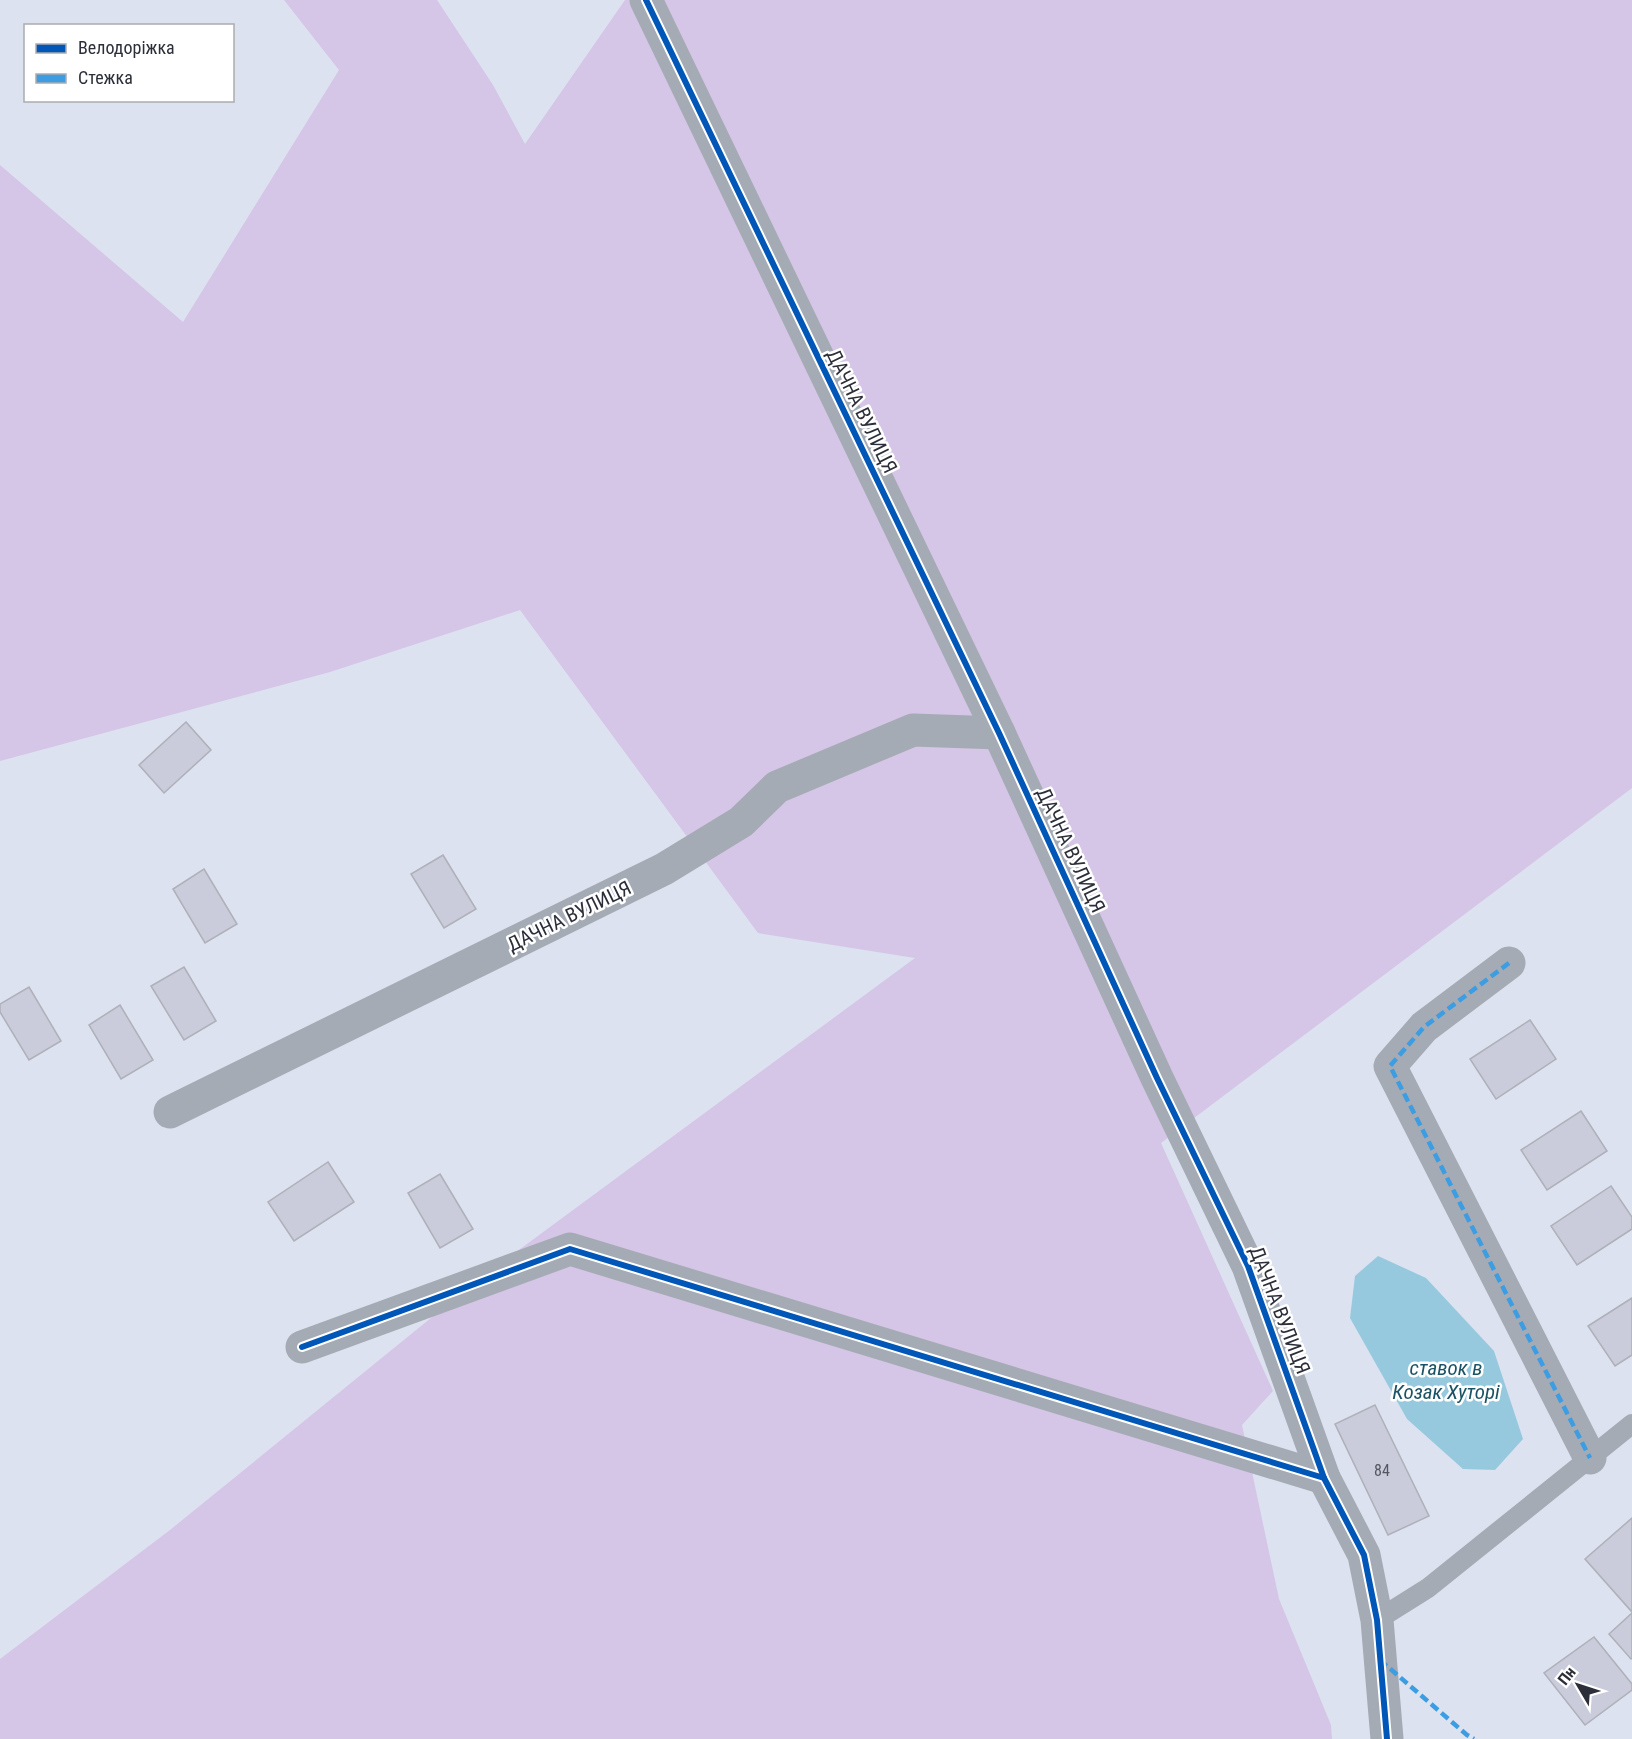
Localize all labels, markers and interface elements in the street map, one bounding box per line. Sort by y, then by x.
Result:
legend [24,24,234,102]
text: Велодоріжка [78,37,175,58]
text: Стежка [78,67,133,88]
street label: ДАЧНА ВУЛИЦЯ [822,345,902,477]
street label: ДАЧНА ВУЛИЦЯ [1032,784,1110,916]
street label: ДАЧНА ВУЛИЦЯ [503,876,635,956]
street label: ДАЧНА ВУЛИЦЯ [1245,1243,1315,1377]
water label: ставок в Козак Хуторі [1392,1356,1500,1404]
house number: 84 [1374,1461,1390,1480]
north arrow [1548,1655,1608,1715]
text: Пн [1554,1663,1580,1689]

